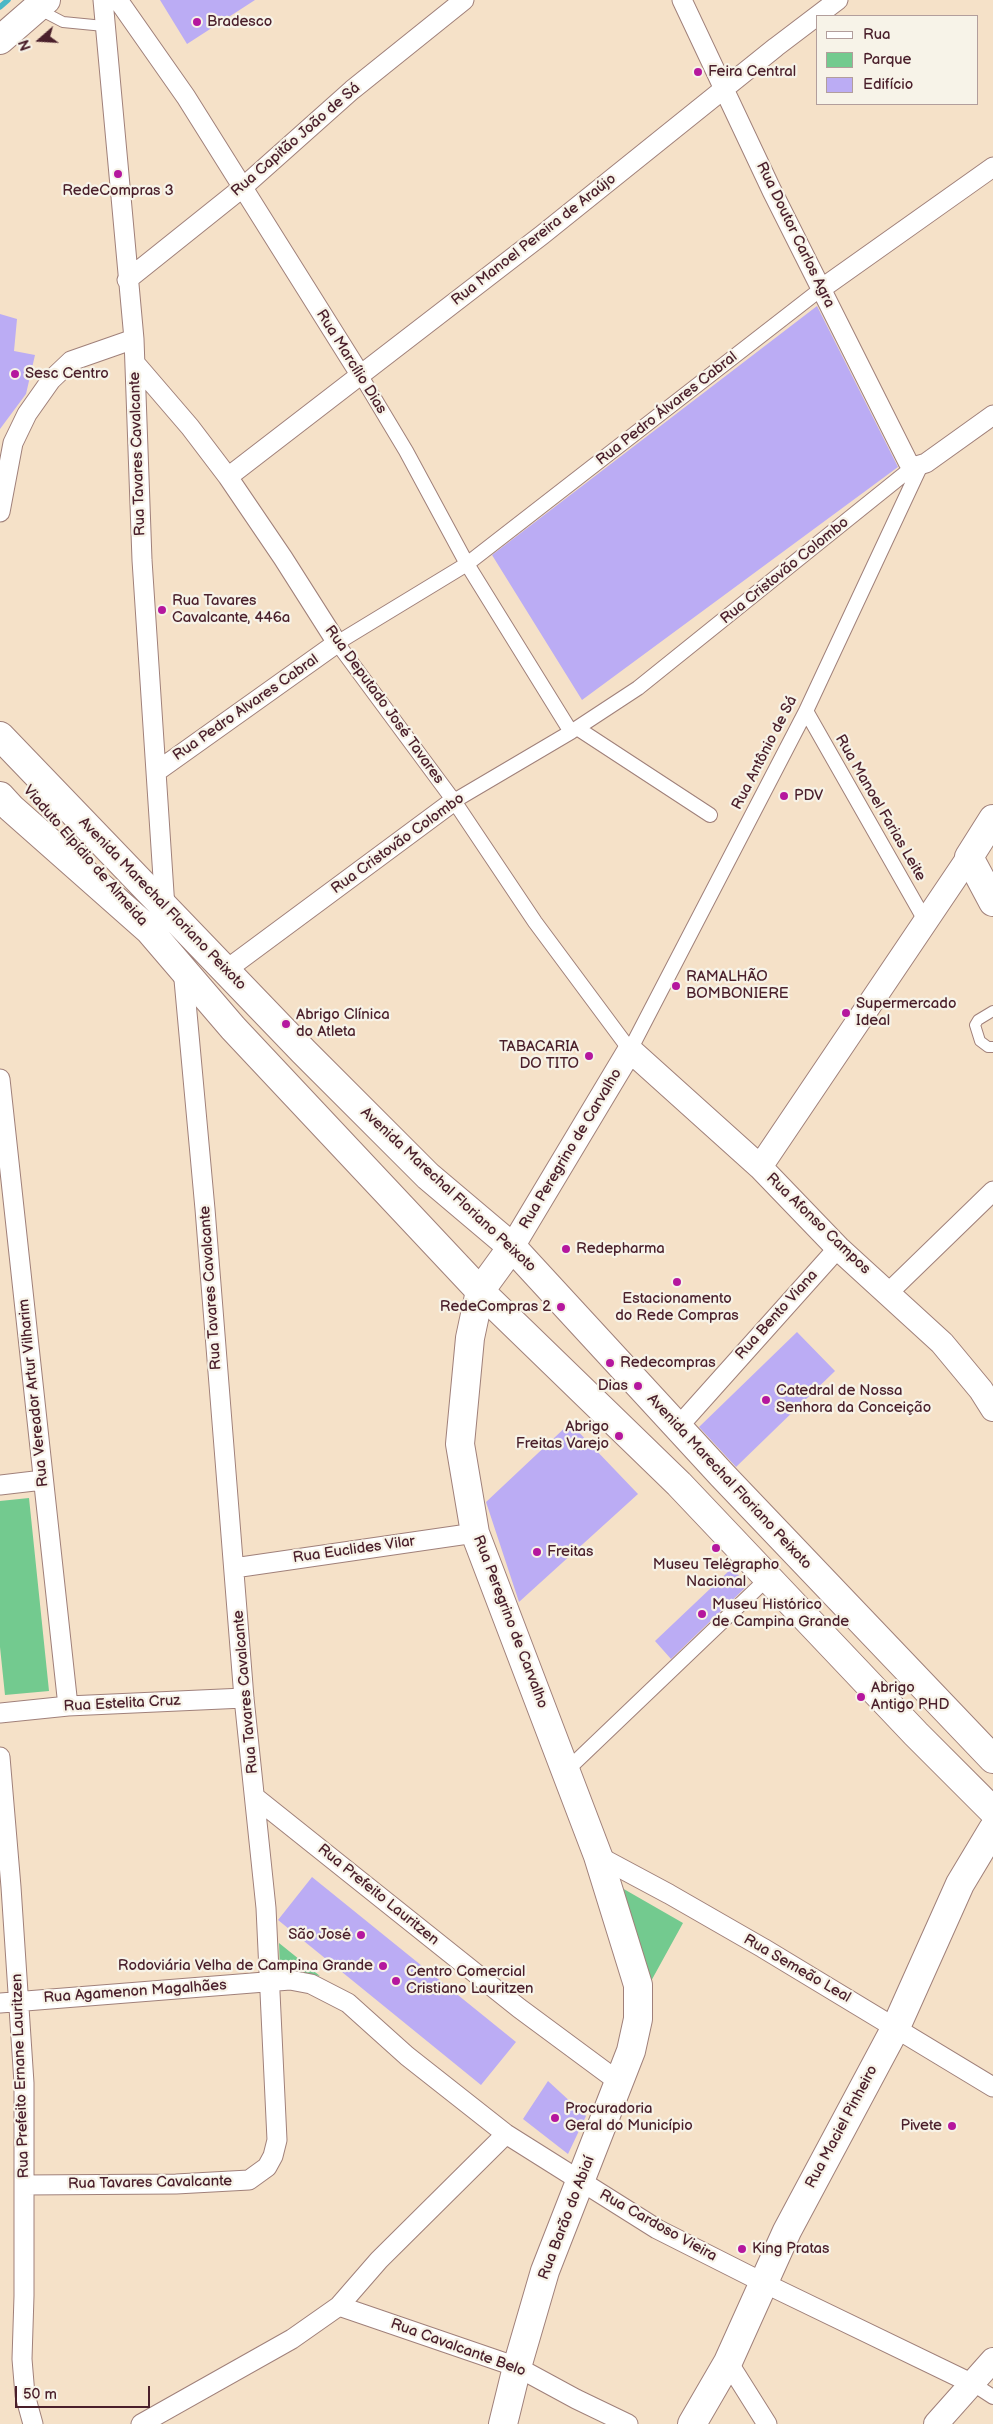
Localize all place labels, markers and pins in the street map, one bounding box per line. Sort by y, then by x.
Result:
place label: Bradesco [207,13,272,31]
marker: Bradesco [191,16,203,28]
place label: Feira Central [708,63,796,81]
marker: Feira Central [692,66,704,78]
marker: RedeCompras 3 [112,168,124,180]
place label: RedeCompras 3 [62,182,174,200]
place label: Sesc Centro [25,365,109,383]
marker: Sesc Centro [9,368,21,380]
place label: Rua Tavares Cavalcante, 446a [172,592,290,627]
marker: Rua Tavares Cavalcante, 446a [156,604,168,616]
place label: PDV [794,787,823,805]
marker: PDV [778,790,790,802]
place label: RAMALHÃO BOMBONIERE [686,968,789,1003]
marker: RAMALHÃO BOMBONIERE [670,980,682,992]
place label: Supermercado Ideal [856,995,956,1030]
place label: Abrigo Clínica do Atleta [296,1006,390,1041]
marker: Supermercado Ideal [840,1007,852,1019]
marker: Abrigo Clínica do Atleta [280,1018,292,1030]
place label: TABACARIA DO TITO [499,1038,579,1073]
marker: TABACARIA DO TITO [583,1050,595,1062]
place label: Redepharma [576,1240,665,1258]
marker: Redepharma [560,1243,572,1255]
marker: Estacionamento do Rede Compras [671,1276,683,1288]
place label: Estacionamento do Rede Compras [615,1290,739,1325]
place label: RedeCompras 2 [440,1298,551,1316]
marker: RedeCompras 2 [555,1301,567,1313]
place label: Redecompras [620,1354,716,1372]
marker: Redecompras [604,1357,616,1369]
place label: Dias [598,1377,628,1395]
marker: Dias [632,1380,644,1392]
place label: Catedral de Nossa Senhora da Conceição [776,1382,931,1417]
marker: Catedral de Nossa Senhora da Conceição [760,1394,772,1406]
place label: Abrigo Freitas Varejo [516,1418,609,1453]
marker: Abrigo Freitas Varejo [613,1430,625,1442]
marker: Museu Telégrapho Nacional [710,1542,722,1554]
place label: Freitas [547,1543,594,1561]
marker: Freitas [531,1546,543,1558]
place label: Museu Telégrapho Nacional [653,1556,779,1591]
place label: Museu Histórico de Campina Grande [712,1596,849,1631]
marker: Museu Histórico de Campina Grande [696,1608,708,1620]
place label: Abrigo Antigo PHD [871,1679,949,1714]
marker: Abrigo Antigo PHD [855,1691,867,1703]
place label: São José [288,1926,351,1944]
marker: São José [355,1929,367,1941]
place label: Rodoviária Velha de Campina Grande [118,1957,373,1975]
marker: Rodoviária Velha de Campina Grande [377,1960,389,1972]
place label: Centro Comercial Cristiano Lauritzen [406,1963,533,1998]
marker: Centro Comercial Cristiano Lauritzen [390,1975,402,1987]
place label: Procuradoria Geral do Município [565,2100,693,2135]
marker: Procuradoria Geral do Município [549,2112,561,2124]
place label: Pivete [901,2117,942,2135]
marker: Pivete [946,2120,958,2132]
place label: King Pratas [752,2240,829,2258]
marker: King Pratas [736,2243,748,2255]

